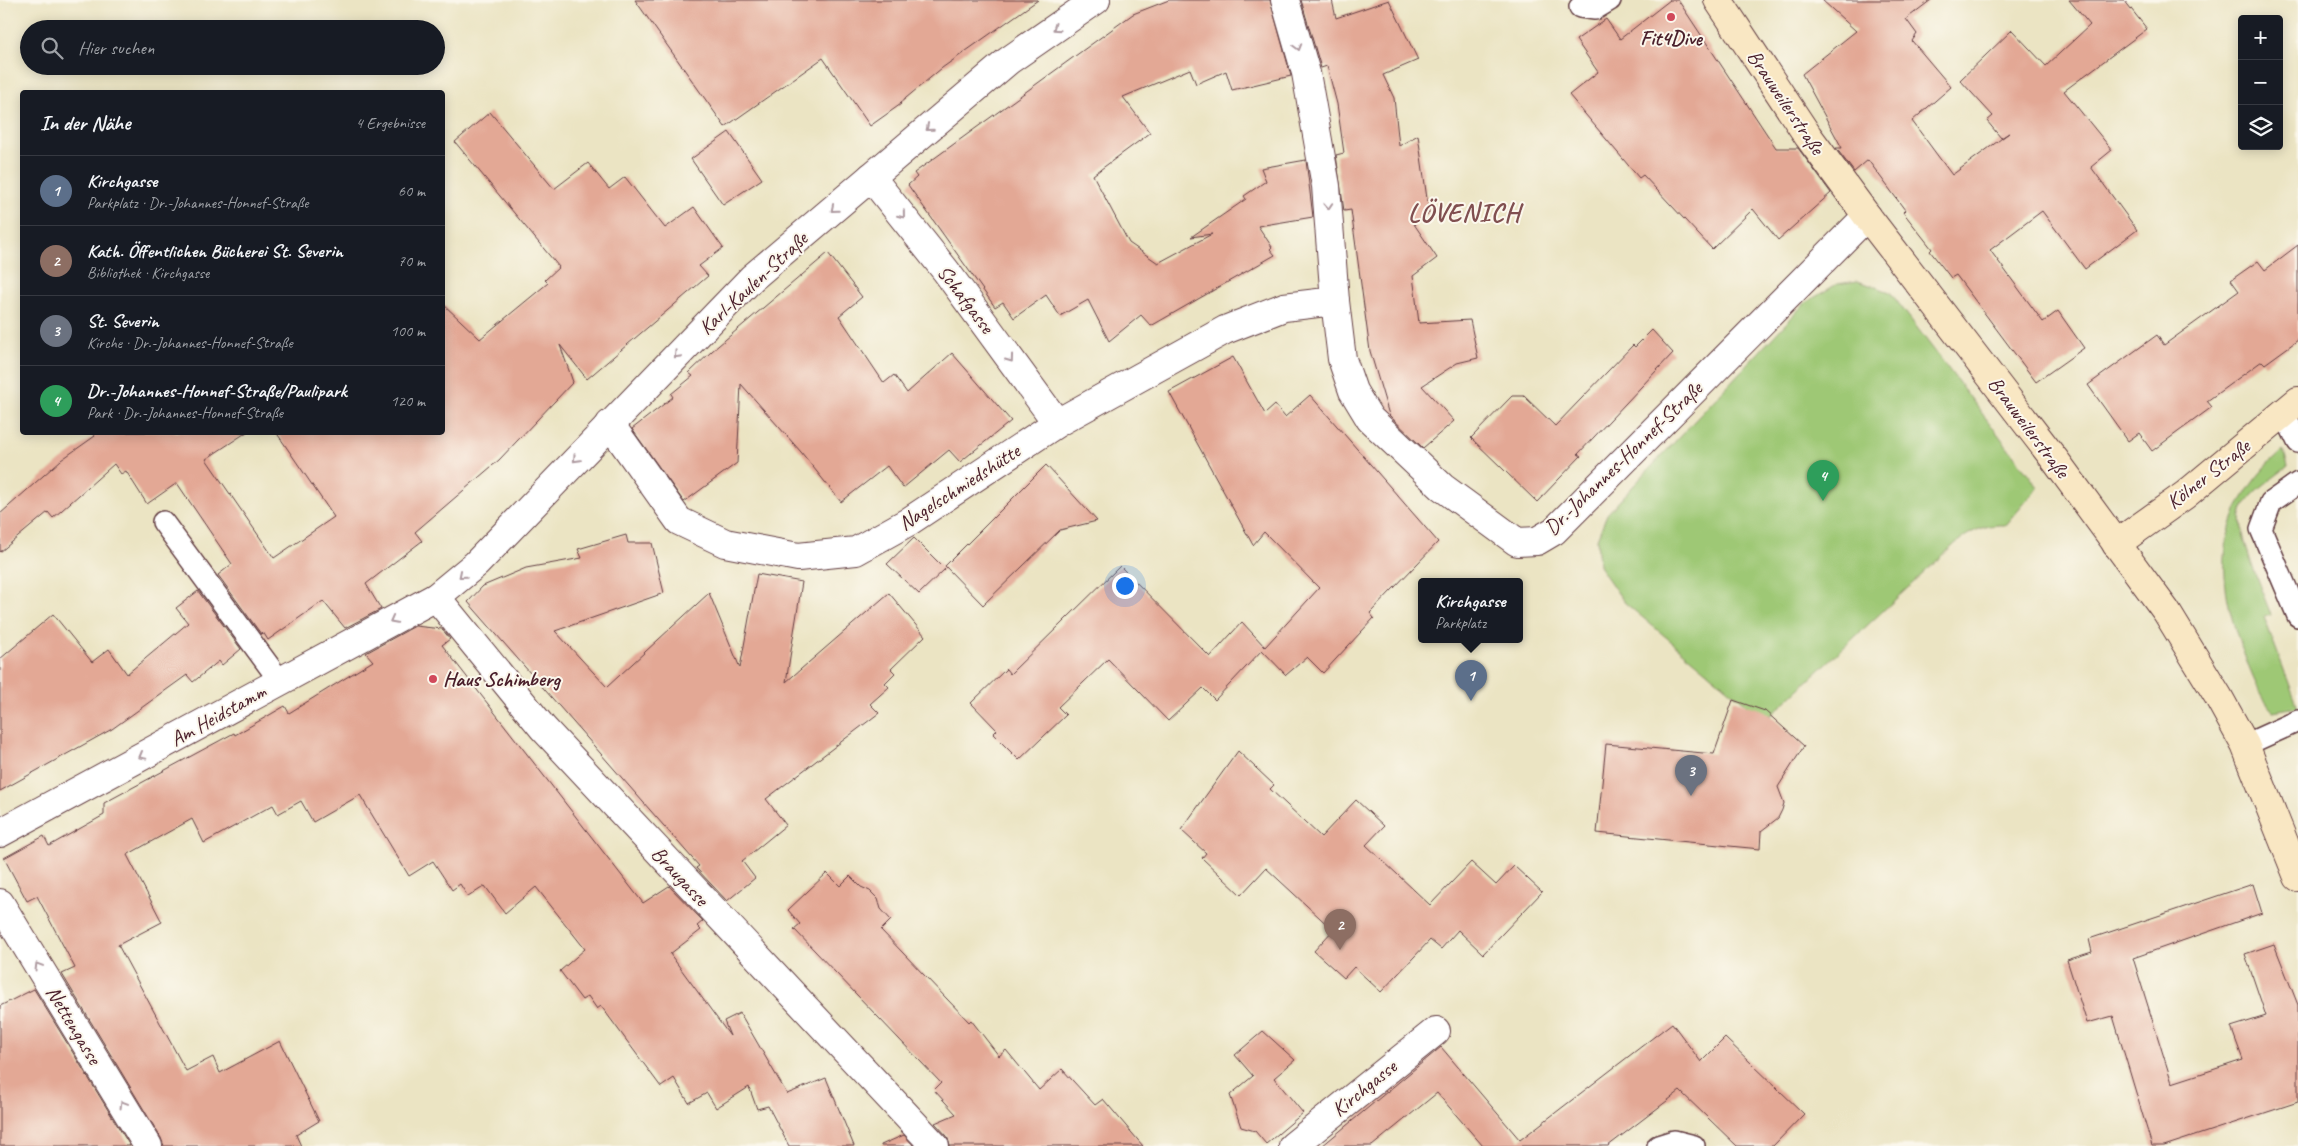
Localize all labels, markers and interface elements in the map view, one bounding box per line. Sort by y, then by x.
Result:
marker: Fit4Dive [1665,11,1677,23]
map controls [2238,15,2283,150]
button: + [2238,15,2283,60]
search box [20,20,445,75]
one-way arrow [1053,22,1062,31]
place label: Fit4Dive [1640,25,1704,51]
icon: search [38,34,66,62]
text: Hier suchen [78,36,154,60]
one-way arrow [1293,42,1303,50]
street label: Brauweilerstraße [1742,45,1832,161]
button: − [2238,60,2283,105]
button: layers [2238,105,2283,150]
text: In der Nähe [40,110,130,136]
text: 4 Ergebnisse [356,113,425,133]
one-way arrow [926,123,935,131]
text: Kirchgasse [87,169,157,193]
text: 1 [52,181,60,201]
text: 60 m [398,181,425,201]
text: Parkplatz · Dr.-Johannes-Honnef-Straße [87,193,309,213]
district label: LÖVENICH [1408,196,1524,229]
one-way arrow [831,203,840,211]
one-way arrow [1322,203,1333,211]
one-way arrow [896,209,904,218]
street label: Karl-Kaulen-Straße [693,224,814,340]
text: Kath. Öffentlichen Bücherei St. Severin [87,239,343,263]
text: 2 [52,251,60,271]
text: 70 m [398,251,425,271]
street label: Schafgasse [932,260,1001,339]
text: Bibliothek · Kirchgasse [87,263,209,283]
text: St. Severin [87,309,159,333]
text: 3 [52,321,60,341]
text: 100 m [391,321,425,341]
text: Kirche · Dr.-Johannes-Honnef-Straße [87,333,293,353]
one-way arrow [674,350,683,359]
one-way arrow [1005,353,1013,362]
street label: Brauweilerstraße [1982,371,2077,485]
street label: Dr.-Johannes-Honnef-Straße [1538,374,1709,540]
text: Dr.-Johannes-Honnef-Straße/Paulipark [87,379,347,403]
text: 4 [52,391,60,411]
text: 120 m [391,391,425,411]
text: Park · Dr.-Johannes-Honnef-Straße [87,403,283,423]
street label: Kölner Straße [2161,432,2257,515]
street label: Nagelschmiedshütte [893,437,1026,536]
one-way arrow [573,453,582,462]
pin: 4 [1807,460,1839,501]
one-way arrow [459,569,468,577]
your location [1112,573,1138,599]
popup [1418,578,1523,643]
text: Kirchgasse [1435,589,1506,613]
text: Parkplatz [1435,613,1486,633]
one-way arrow [389,614,398,624]
pin: 1 [1455,660,1487,701]
place label: Haus Schimberg [443,666,561,692]
marker: Haus Schimberg [427,673,439,685]
street label: Am Heidstamm [166,677,272,752]
one-way arrow [139,750,148,760]
pin: 3 [1675,755,1707,796]
street label: Braugasse [646,841,716,913]
pin: 2 [1324,909,1356,950]
one-way arrow [35,962,44,971]
street label: Nettengasse [40,981,109,1071]
street label: Kirchgasse [1326,1053,1403,1122]
one-way arrow [119,1101,129,1110]

